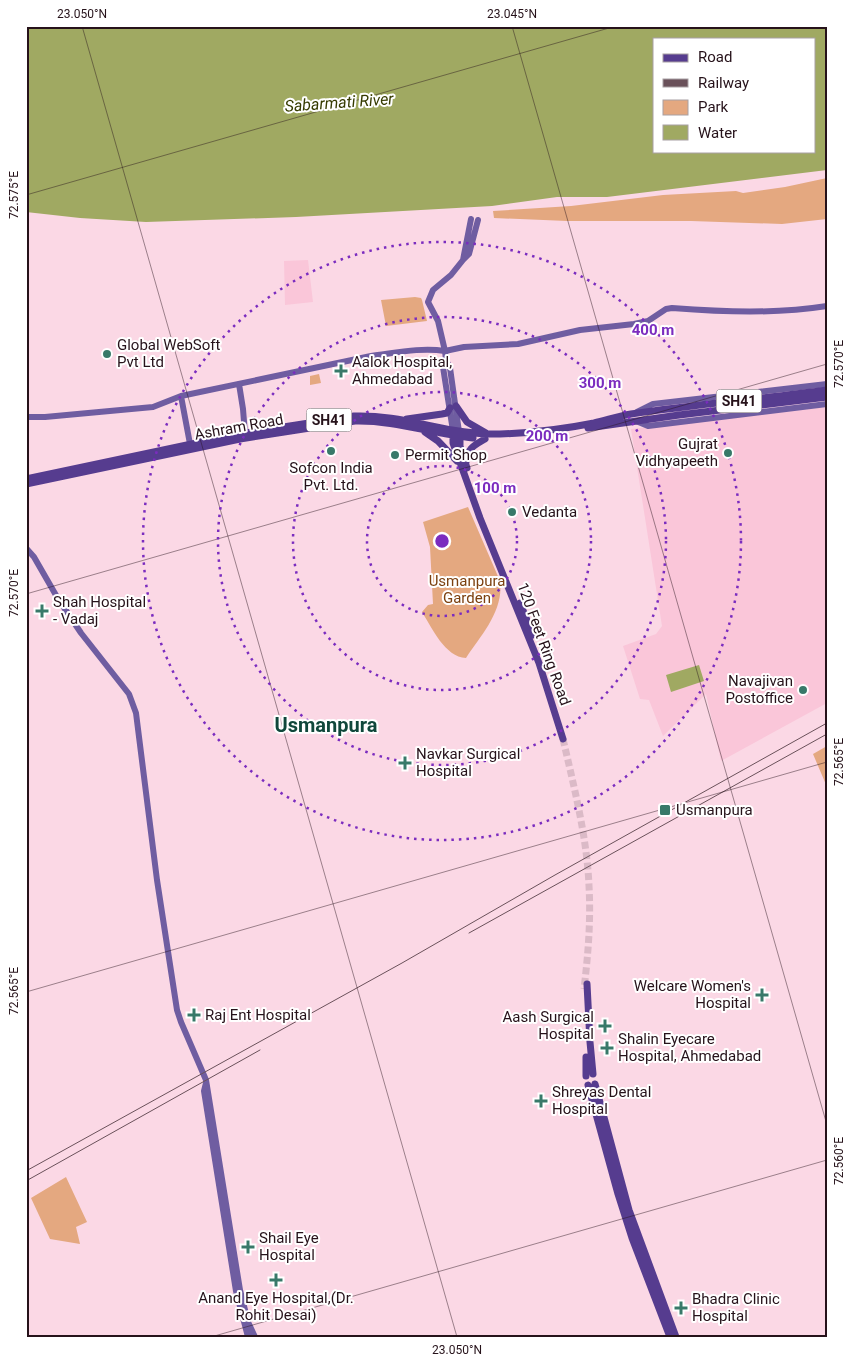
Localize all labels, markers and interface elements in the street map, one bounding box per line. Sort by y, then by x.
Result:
text: 23.050°N [57,7,107,21]
text: 23.045°N [487,7,537,21]
legend [653,38,816,152]
text: Road [698,48,732,66]
text: Railway [698,74,749,92]
water label: Sabarmati River [284,89,395,116]
text: Park [698,98,729,116]
text: Water [698,124,737,142]
text: 72.575°E [7,171,21,219]
text: 400 m [632,321,674,339]
place label: Global WebSoft Pvt Ltd [117,336,221,371]
text: 72.570°E [832,340,846,388]
marker: Global WebSoft Pvt Ltd [101,348,113,360]
place label: Aalok Hospital, Ahmedabad [352,353,452,388]
marker: Aalok Hospital, Ahmedabad [334,364,348,378]
text: 300 m [579,374,621,392]
road number: SH41 [716,390,762,412]
road number: SH41 [306,408,352,432]
street label: Ashram Road [193,410,285,444]
text: 200 m [526,427,568,445]
place label: Gujrat Vidhyapeeth [635,435,718,470]
marker: Sofcon India Pvt. Ltd. [325,445,337,457]
place label: Permit Shop [405,446,487,464]
marker: Gujrat Vidhyapeeth [722,447,734,459]
marker: Permit Shop [389,449,401,461]
place label: Sofcon India Pvt. Ltd. [289,459,373,494]
text: 100 m [474,479,516,497]
place label: Vedanta [522,503,577,521]
marker: Vedanta [506,506,518,518]
centre of rings [433,532,451,550]
text: 72.570°E [7,569,21,617]
park label: Usmanpura Garden [429,572,505,607]
street label: 120 Feet Ring Road [513,580,575,708]
place label: Shah Hospital - Vadaj [53,593,146,628]
marker: Shah Hospital - Vadaj [35,604,49,618]
place label: Navajivan Postoffice [725,672,793,707]
marker: Navajivan Postoffice [797,684,809,696]
district label: Usmanpura [275,713,378,737]
text: 72.565°E [832,738,846,786]
place label: Navkar Surgical Hospital [416,745,520,780]
marker: Navkar Surgical Hospital [398,756,412,770]
place label: Usmanpura [676,801,753,819]
marker: Usmanpura [658,803,672,817]
text: 72.565°E [7,967,21,1015]
place label: Welcare Women's Hospital [634,977,751,1012]
marker: Welcare Women's Hospital [755,988,769,1002]
place label: Raj Ent Hospital [205,1006,311,1024]
marker: Raj Ent Hospital [187,1008,201,1022]
place label: Aash Surgical Hospital [502,1008,594,1043]
marker: Aash Surgical Hospital [598,1019,612,1033]
place label: Shalin Eyecare Hospital, Ahmedabad [618,1030,761,1065]
marker: Shalin Eyecare Hospital, Ahmedabad [600,1041,614,1055]
place label: Shreyas Dental Hospital [552,1083,651,1118]
marker: Shreyas Dental Hospital [534,1094,548,1108]
text: 72.560°E [832,1137,846,1185]
place label: Shail Eye Hospital [259,1229,319,1264]
marker: Shail Eye Hospital [241,1240,255,1254]
marker: Anand Eye Hospital,(Dr. Rohit Desai) [269,1273,283,1287]
place label: Anand Eye Hospital,(Dr. Rohit Desai) [198,1289,354,1324]
place label: Bhadra Clinic Hospital [692,1290,780,1325]
marker: Bhadra Clinic Hospital [674,1301,688,1315]
text: 23.050°N [432,1343,482,1357]

